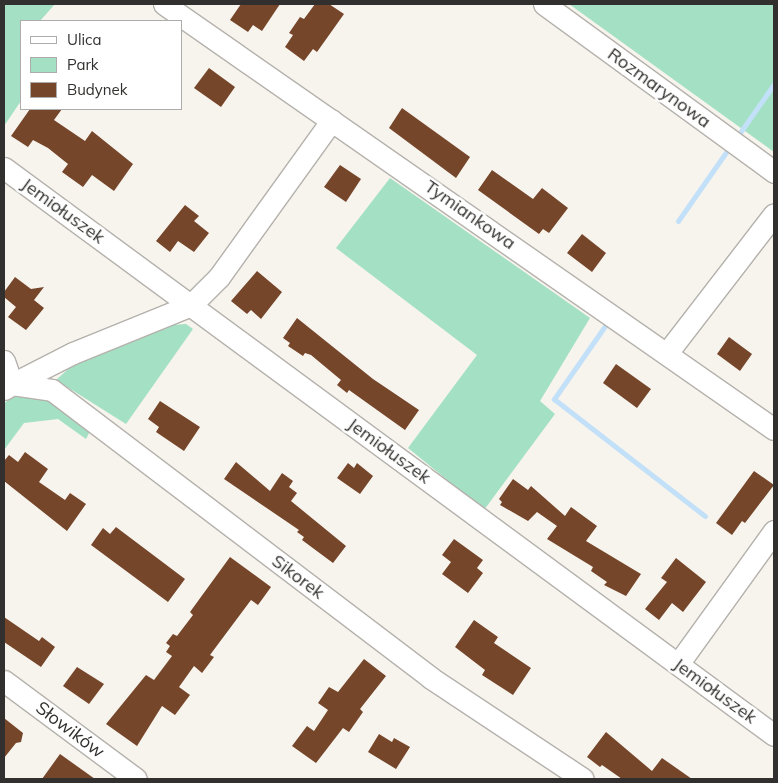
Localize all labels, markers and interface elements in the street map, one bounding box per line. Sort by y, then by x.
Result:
legend [20,20,182,110]
text: Ulica [67,30,101,49]
street label: Rozmarynowa [603,43,715,133]
text: Park [67,55,99,74]
text: Budynek [67,80,128,99]
street label: Jemiołuszek [17,174,109,248]
street label: Tymiankowa [420,176,520,254]
street label: Jemiołuszek [343,414,435,488]
street label: Sikorek [267,550,329,604]
street label: Jemiołuszek [669,654,761,728]
street label: Słowików [31,697,109,763]

